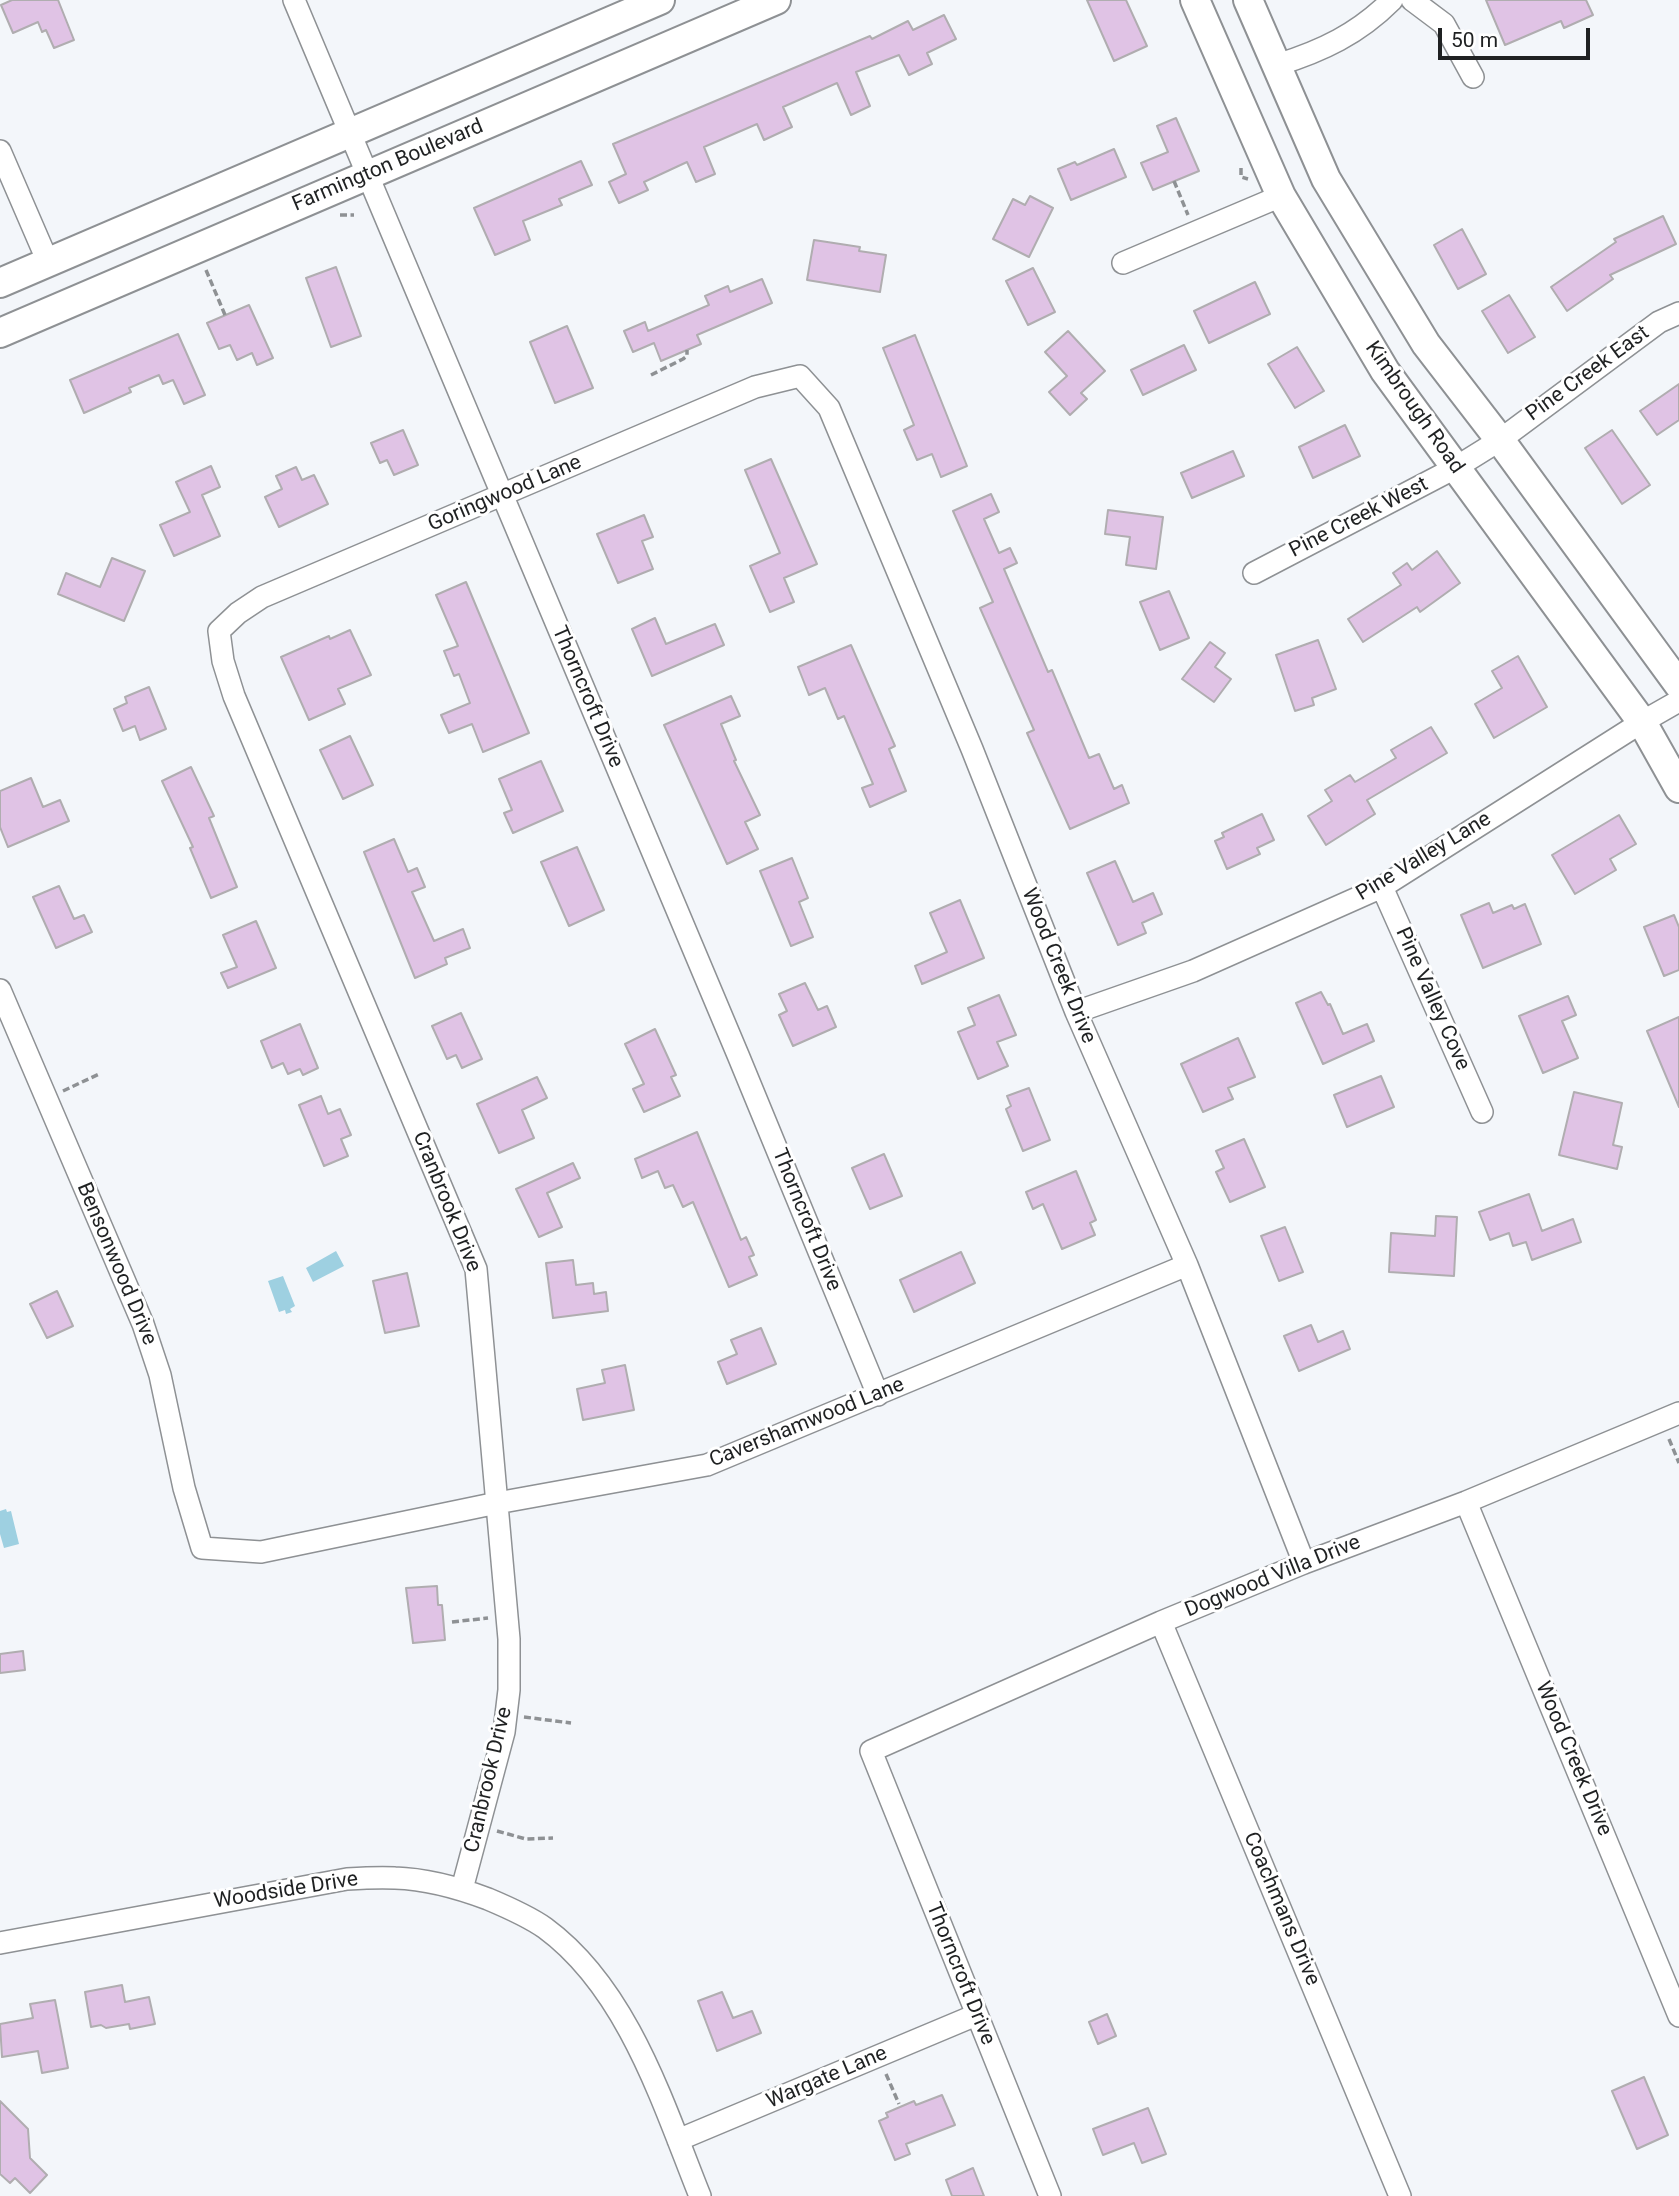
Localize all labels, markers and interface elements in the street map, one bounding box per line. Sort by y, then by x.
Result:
scale bar [1441,14,1593,58]
text: 50 m [1451,28,1498,52]
street label: Farmington Boulevard [289,114,487,218]
street label: Pine Creek East [1522,321,1654,427]
street label: Kimbrough Road [1359,337,1469,479]
street label: Goringwood Lane [425,450,585,538]
street label: Pine Creek West [1285,472,1433,564]
street label: Thorncroft Drive [546,622,628,772]
street label: Pine Valley Lane [1352,807,1496,907]
street label: Wood Creek Drive [1015,885,1101,1047]
street label: Pine Valley Cove [1389,924,1475,1074]
street label: Cranbrook Drive [406,1128,486,1276]
street label: Thorncroft Drive [766,1145,846,1295]
street label: Bensonwood Drive [70,1179,162,1349]
street label: Cavershamwood Lane [706,1372,908,1474]
street label: Dogwood Villa Drive [1182,1530,1364,1624]
street label: Wood Creek Drive [1529,1678,1617,1840]
street label: Cranbrook Drive [460,1705,518,1855]
street label: Coachmans Drive [1237,1828,1325,1990]
street label: Woodside Drive [212,1867,360,1915]
street label: Thorncroft Drive [920,1899,1000,2049]
street label: Wargate Lane [763,2041,891,2115]

